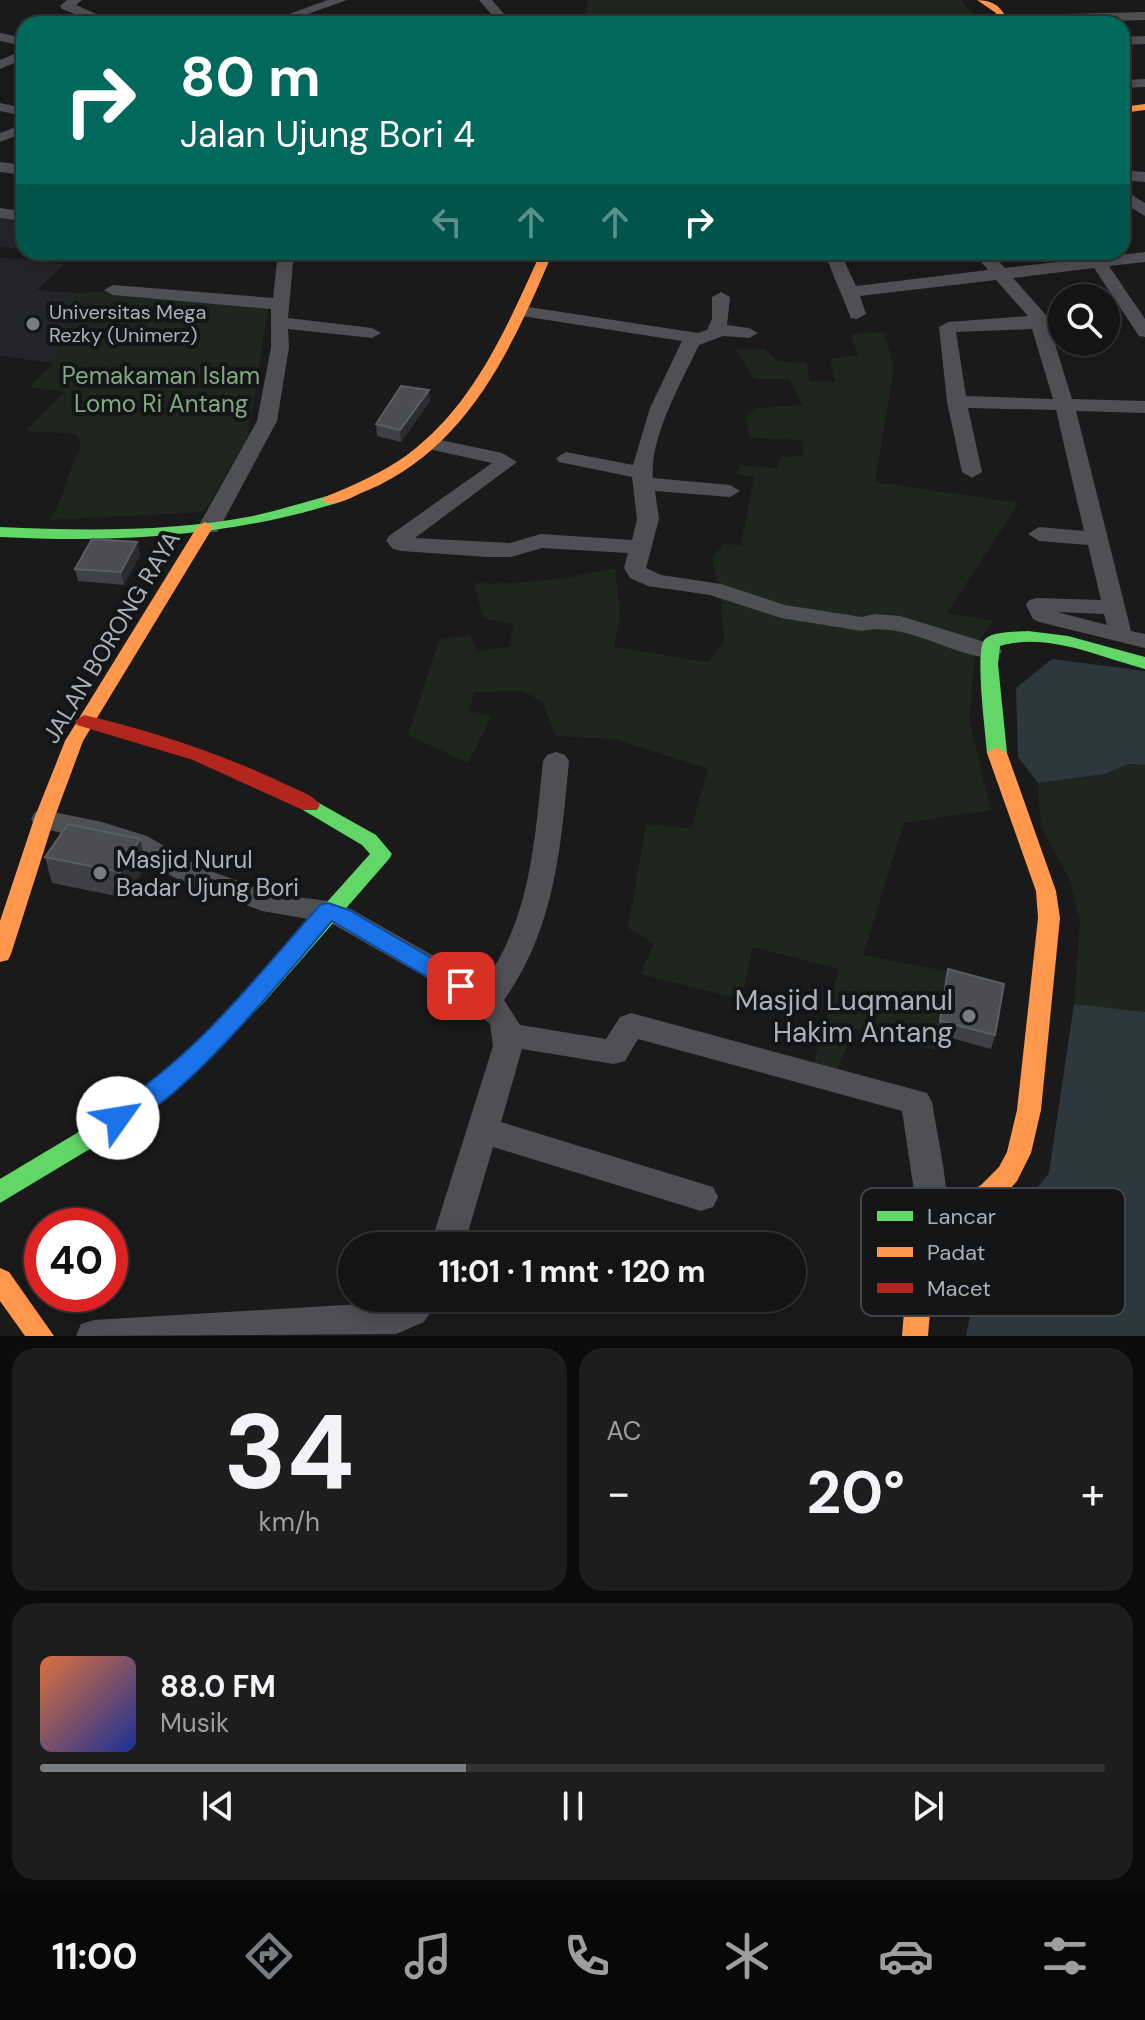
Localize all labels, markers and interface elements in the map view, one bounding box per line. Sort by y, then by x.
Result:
text: 80 m [180,40,321,113]
icon: right [48,48,152,152]
text: Jalan Ujung Bori 4 [180,111,475,158]
icon: left [425,200,469,244]
icon: ahead [509,200,553,244]
icon: ahead [593,200,637,244]
icon: right [677,200,721,244]
map controls [1048,284,1120,356]
button: search [1048,284,1120,356]
place label: Universitas Mega Rezky (Unimerz) [49,299,206,348]
marker: Universitas Mega Rezky (Unimerz) [24,315,42,333]
park label: Pemakaman Islam Lomo Ri Antang [62,360,260,419]
street label: JALAN BORONG RAYA [35,525,187,749]
place label: Masjid Nurul Badar Ujung Bori [116,844,299,903]
marker: Masjid Nurul Badar Ujung Bori [91,864,109,882]
pin [427,952,495,1020]
icon: arrive [439,964,483,1008]
place label: Masjid Luqmanul Hakim Antang [735,982,953,1051]
marker: Masjid Luqmanul Hakim Antang [960,1007,978,1025]
position arrow [76,1076,160,1160]
legend [861,1188,1125,1316]
text: Lancar [927,1202,996,1231]
speed limit sign: 40 [24,1208,128,1312]
text: Padat [927,1238,985,1267]
text: 11:01 · 1 mnt · 120 m [438,1252,706,1291]
text: Macet [927,1274,991,1303]
text: 34 [224,1385,354,1520]
text: AC [607,1414,641,1448]
text: 20° [807,1453,905,1532]
text: − [607,1464,631,1522]
text: + [1081,1464,1105,1522]
text: km/h [259,1505,320,1539]
text: 88.0 FM [160,1667,276,1706]
text: Musik [160,1706,229,1740]
icon: previous [196,1784,240,1828]
icon: pause [551,1784,595,1828]
icon: next [906,1784,950,1828]
icon: directions [241,1928,297,1984]
icon: music [400,1928,456,1984]
icon: phone [559,1928,615,1984]
icon: climate [719,1928,775,1984]
icon: car [878,1928,934,1984]
icon: filters [1037,1928,1093,1984]
text: 11:00 [52,1933,138,1980]

